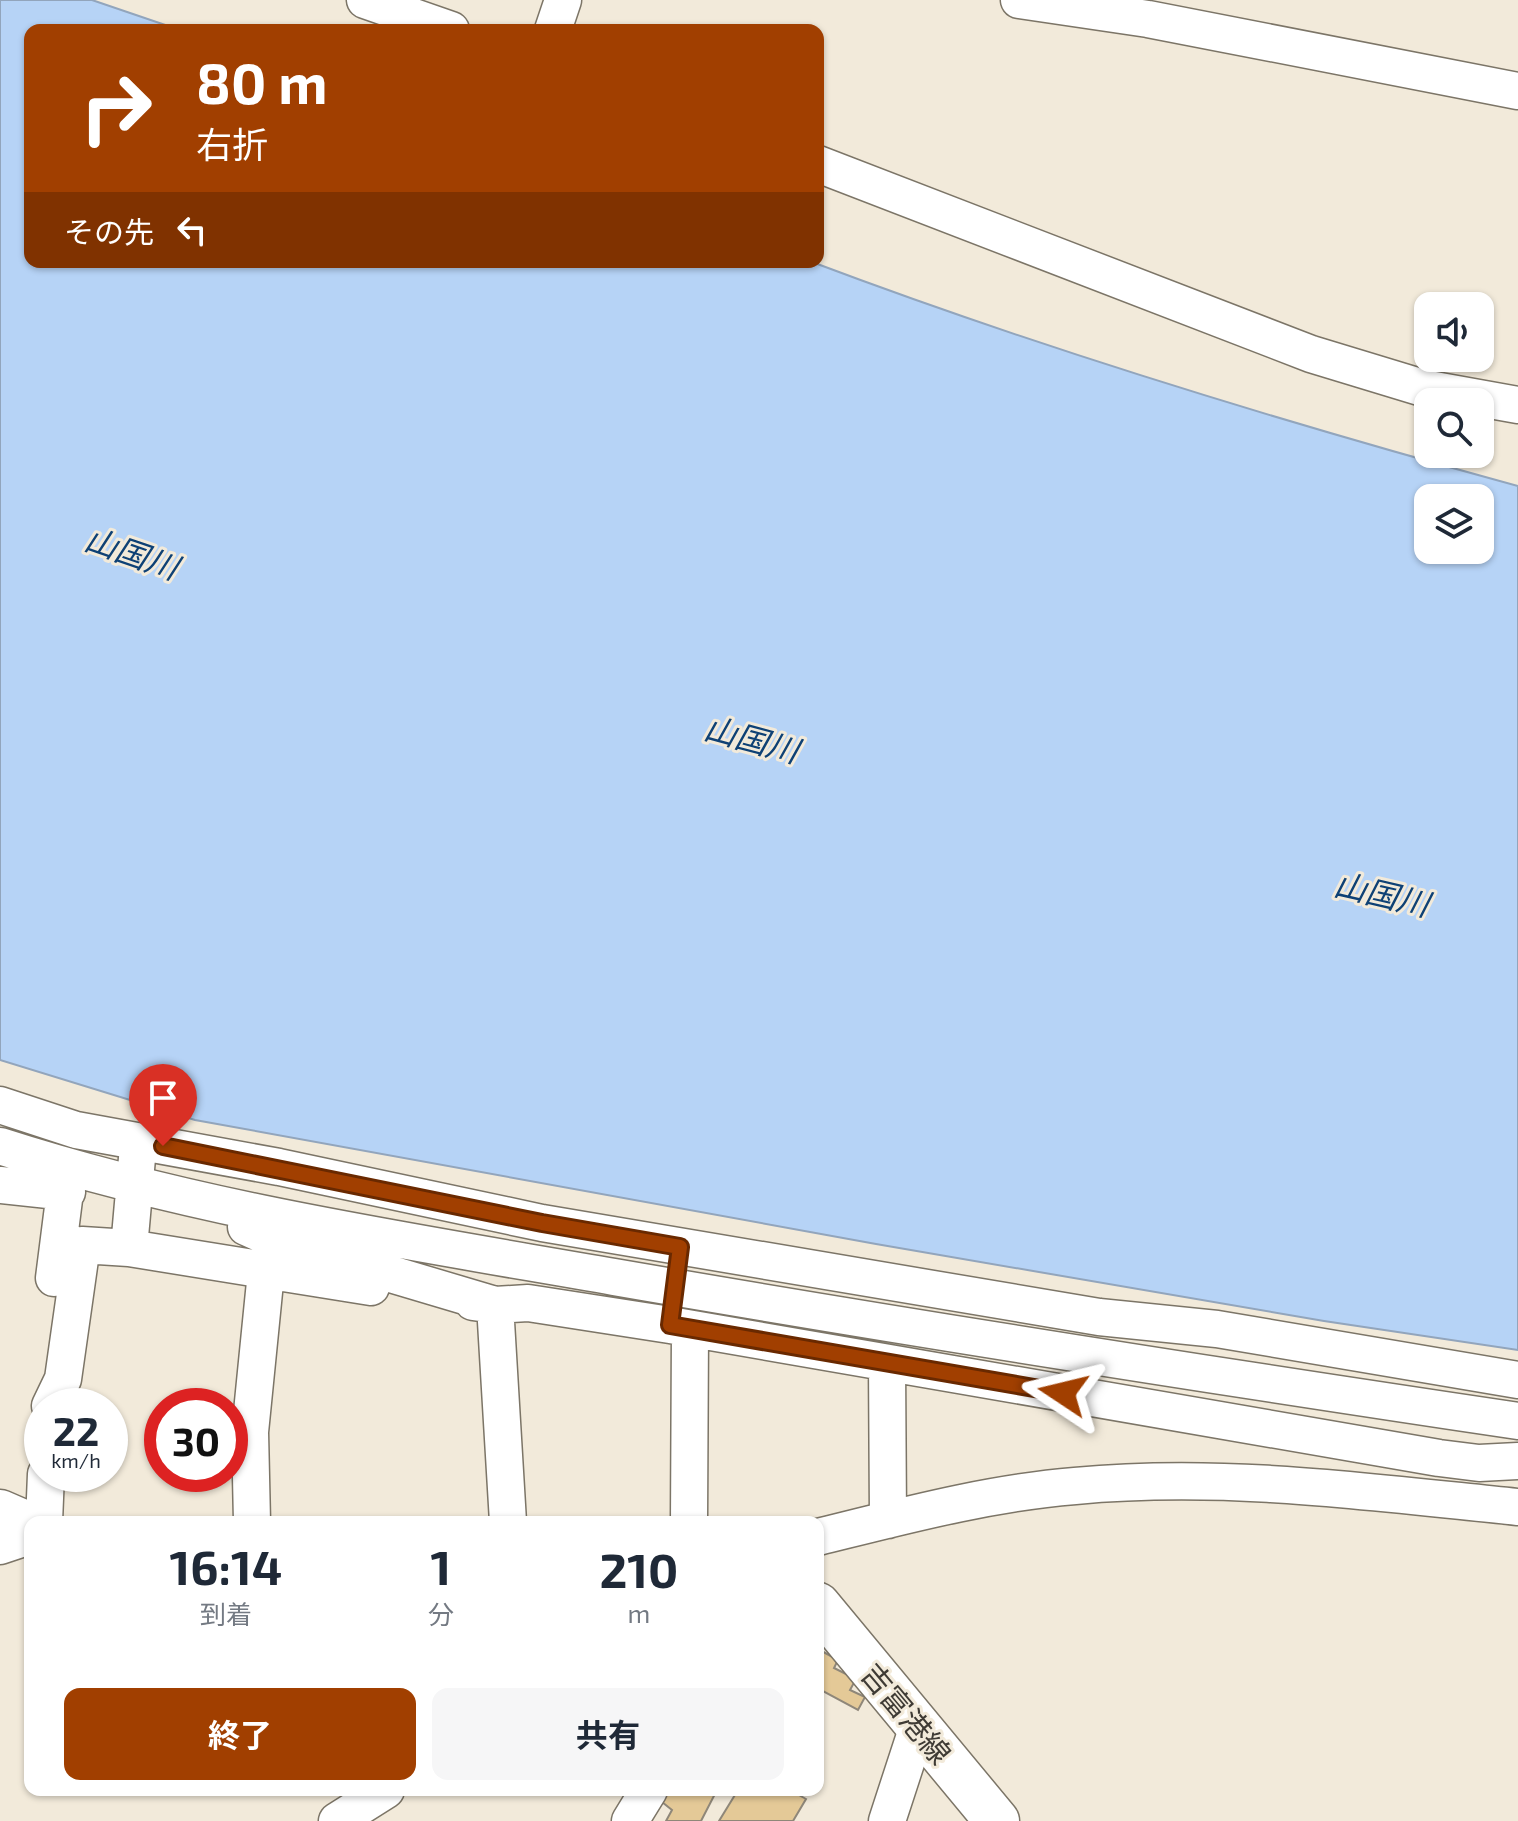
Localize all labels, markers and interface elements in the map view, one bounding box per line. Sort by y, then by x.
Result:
text: 80 m [196,48,328,115]
icon: right [64,56,168,160]
text: 右折 [196,122,268,165]
icon: left [170,208,214,252]
text: その先 [64,213,154,249]
map controls [1414,292,1494,564]
button: sound [1414,292,1494,372]
button: search [1414,388,1494,468]
button: layers [1414,484,1494,564]
water label: 山国川 [80,518,186,587]
water label: 山国川 [701,707,806,770]
water label: 山国川 [1331,864,1436,923]
pin [129,1064,197,1146]
icon: arrive [141,1076,185,1120]
position arrow [1021,1351,1105,1435]
speed limit sign: 30 [144,1388,248,1492]
text: 22 [53,1406,99,1454]
text: km/h [51,1448,101,1472]
text: 16:14 [170,1537,282,1595]
text: 1 [431,1537,451,1595]
text: 210 [599,1540,678,1598]
text: m [628,1597,650,1628]
text: 到着 [200,1598,252,1629]
text: 分 [428,1598,454,1629]
street label: 吉富港線 [855,1655,959,1771]
button: 終了 [64,1688,416,1780]
button: 共有 [432,1688,784,1780]

